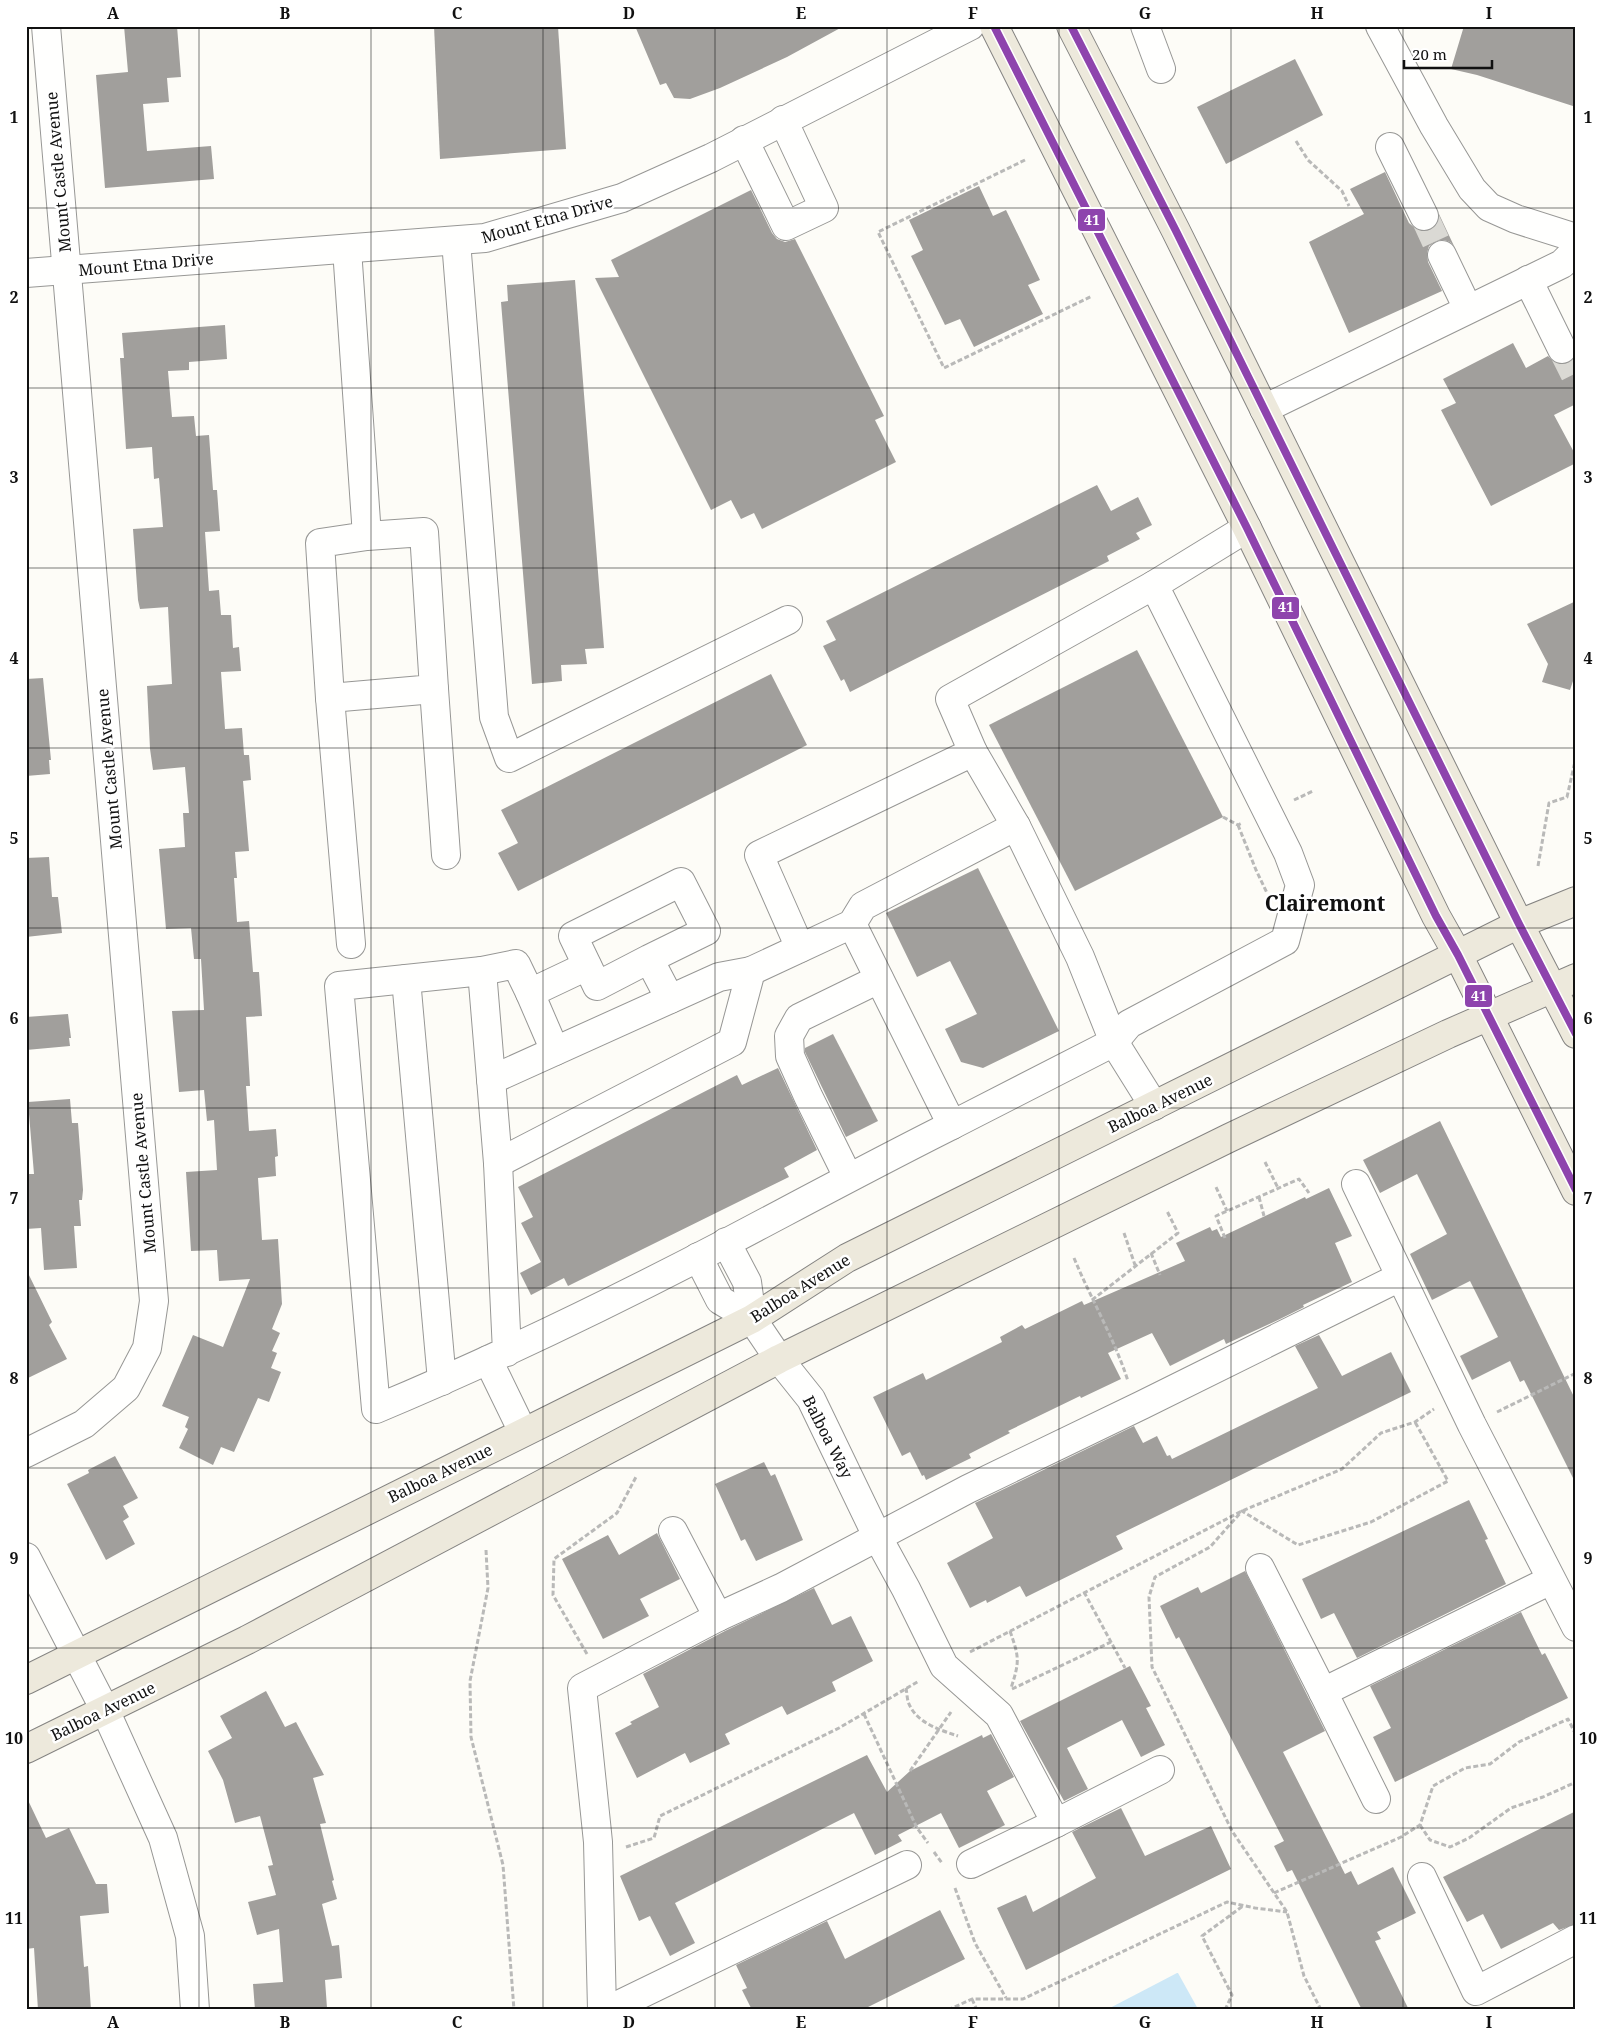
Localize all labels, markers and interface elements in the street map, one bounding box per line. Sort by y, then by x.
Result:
text: A [107,2,120,24]
text: B [280,2,291,24]
text: C [452,2,463,24]
text: D [623,2,635,24]
text: E [796,2,806,24]
text: F [968,2,978,24]
text: G [1139,2,1151,24]
text: H [1310,2,1324,24]
text: I [1486,2,1492,24]
scale bar [1404,38,1492,70]
text: 20 m [1412,44,1447,64]
street label: Mount Castle Avenue [40,91,76,253]
text: 1 [9,106,19,128]
text: 1 [1583,106,1593,128]
street label: Mount Etna Drive [479,190,615,248]
line badge: 41 [1077,208,1106,232]
text: 41 [1084,210,1100,229]
street label: Mount Etna Drive [77,247,215,281]
text: 2 [9,286,19,308]
text: 2 [1583,286,1593,308]
text: 3 [9,466,19,488]
text: 3 [1583,466,1593,488]
line badge: 41 [1271,596,1300,620]
text: 41 [1278,597,1294,616]
text: 4 [9,647,19,669]
text: 4 [1583,647,1593,669]
street label: Mount Castle Avenue [91,688,127,850]
text: 5 [9,827,19,849]
text: 5 [1583,827,1593,849]
district label: Clairemont [1265,889,1386,917]
line badge: 41 [1464,984,1493,1008]
text: 41 [1471,986,1487,1005]
text: 6 [9,1007,19,1029]
text: 6 [1583,1007,1593,1029]
street label: Balboa Avenue [1104,1068,1216,1138]
street label: Mount Castle Avenue [125,1092,161,1254]
text: 7 [9,1187,19,1209]
text: 7 [1583,1187,1593,1209]
street label: Balboa Avenue [746,1249,854,1327]
text: 8 [9,1367,19,1389]
text: 8 [1583,1367,1593,1389]
street label: Balboa Way [798,1392,859,1483]
street label: Balboa Avenue [384,1438,496,1508]
text: 9 [9,1547,19,1569]
text: 9 [1583,1547,1593,1569]
street label: Balboa Avenue [47,1676,159,1746]
text: 10 [5,1727,23,1749]
text: 10 [1579,1727,1597,1749]
text: 11 [5,1907,23,1929]
text: 11 [1579,1907,1597,1929]
text: A [107,2011,120,2033]
text: B [280,2011,291,2033]
text: C [452,2011,463,2033]
text: D [623,2011,635,2033]
text: E [796,2011,806,2033]
text: F [968,2011,978,2033]
text: G [1139,2011,1151,2033]
text: H [1310,2011,1324,2033]
text: I [1486,2011,1492,2033]

